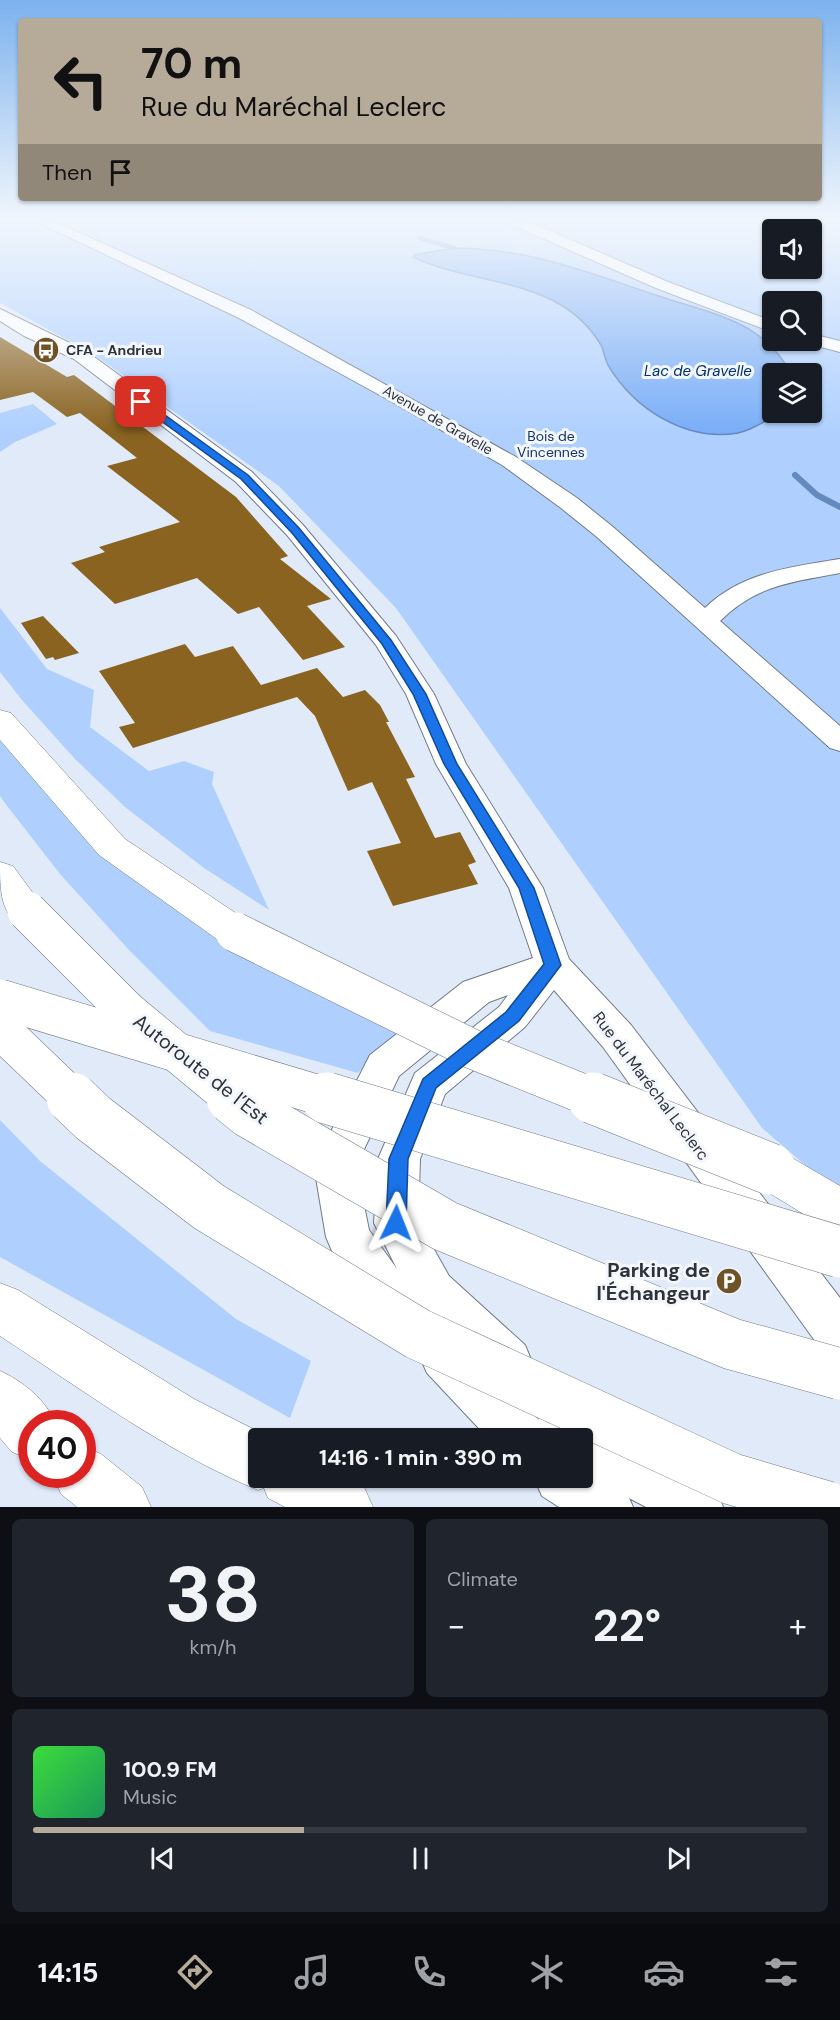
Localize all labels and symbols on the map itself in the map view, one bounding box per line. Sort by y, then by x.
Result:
bus stop icon: CFA - Andrieu [31,335,61,365]
place label: CFA - Andrieu [66,341,162,359]
water label: Lac de Gravelle [644,361,752,381]
pin [115,376,166,427]
street label: Avenue de Gravelle [380,381,496,459]
park label: Bois de Vincennes [517,427,585,461]
street label: Rue du Maréchal Leclerc [588,1007,714,1165]
street label: Autoroute de l’Est [128,1008,274,1130]
position arrow [364,1191,428,1255]
place label: Parking de l'Échangeur [596,1257,710,1306]
parking icon: Parking de l'Échangeur [714,1266,744,1296]
speed limit sign: 40 [18,1410,96,1488]

